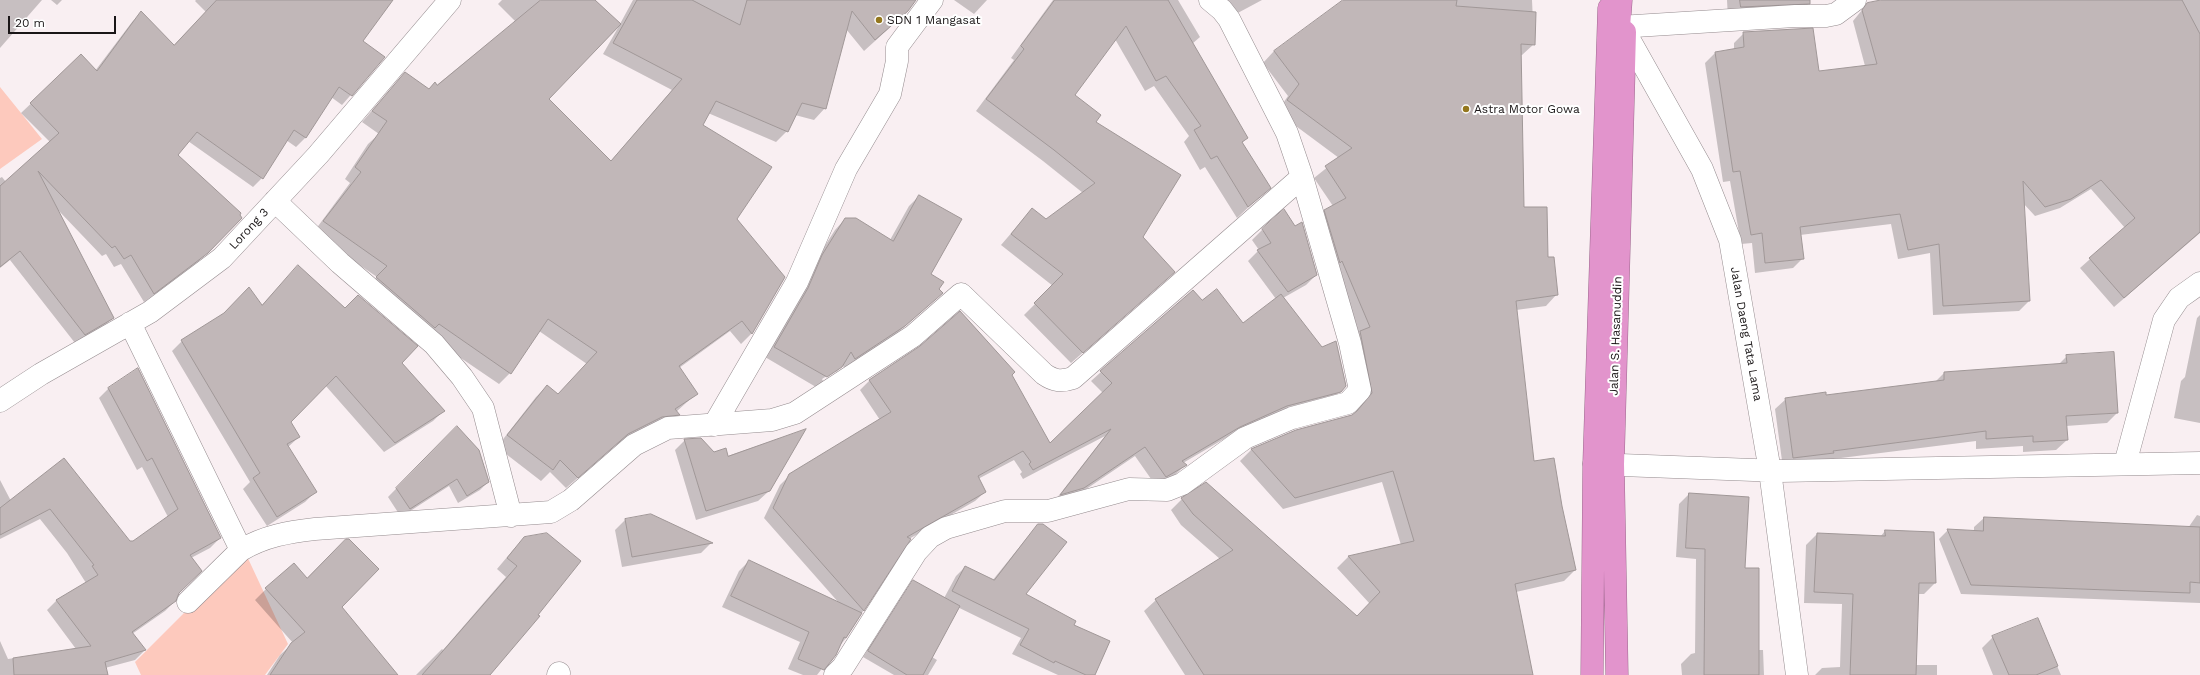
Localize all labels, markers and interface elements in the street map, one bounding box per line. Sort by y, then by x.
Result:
scale bar [10,8,118,34]
place label: SDN 1 Mangasat [887,13,980,27]
marker: SDN 1 Mangasat [874,15,884,25]
text: 20 m [15,16,45,30]
place label: Astra Motor Gowa [1474,102,1580,116]
marker: Astra Motor Gowa [1461,104,1471,114]
street label: Lorong 3 [226,205,272,253]
street label: Jalan Daeng Tata Lama [1727,266,1765,402]
street label: Jalan S. Hasanuddin [1607,276,1625,396]

